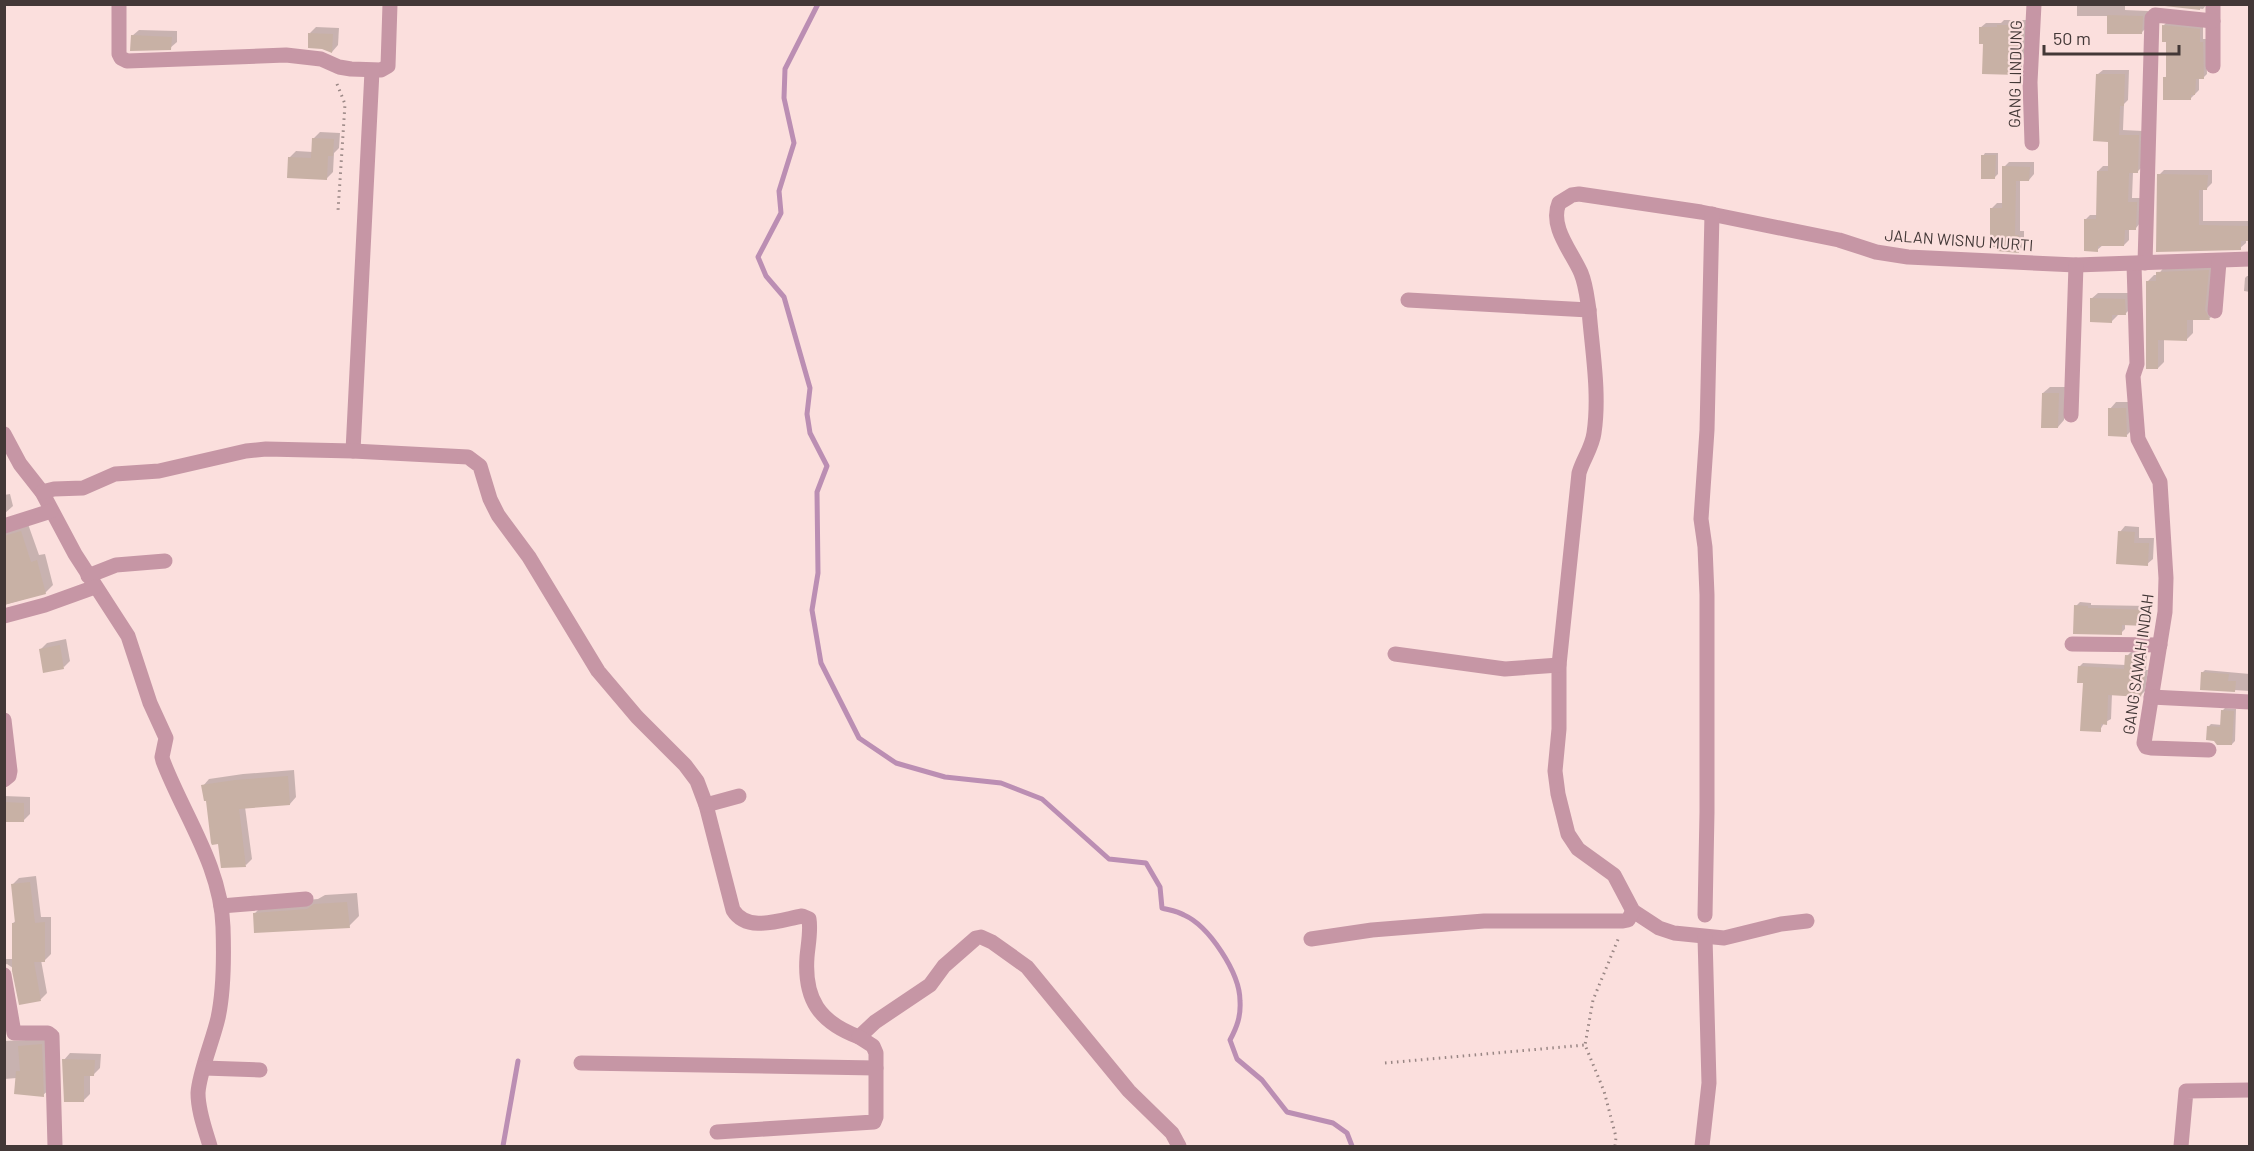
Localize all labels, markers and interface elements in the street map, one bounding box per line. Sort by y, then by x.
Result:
scale bar [2044,18,2179,56]
street label: GANG LINDUNG [2004,20,2025,128]
text: 50 m [2053,27,2091,49]
street label: JALAN WISNU MURTI [1884,225,2034,254]
street label: GANG SAWAH INDAH [2118,592,2157,736]

